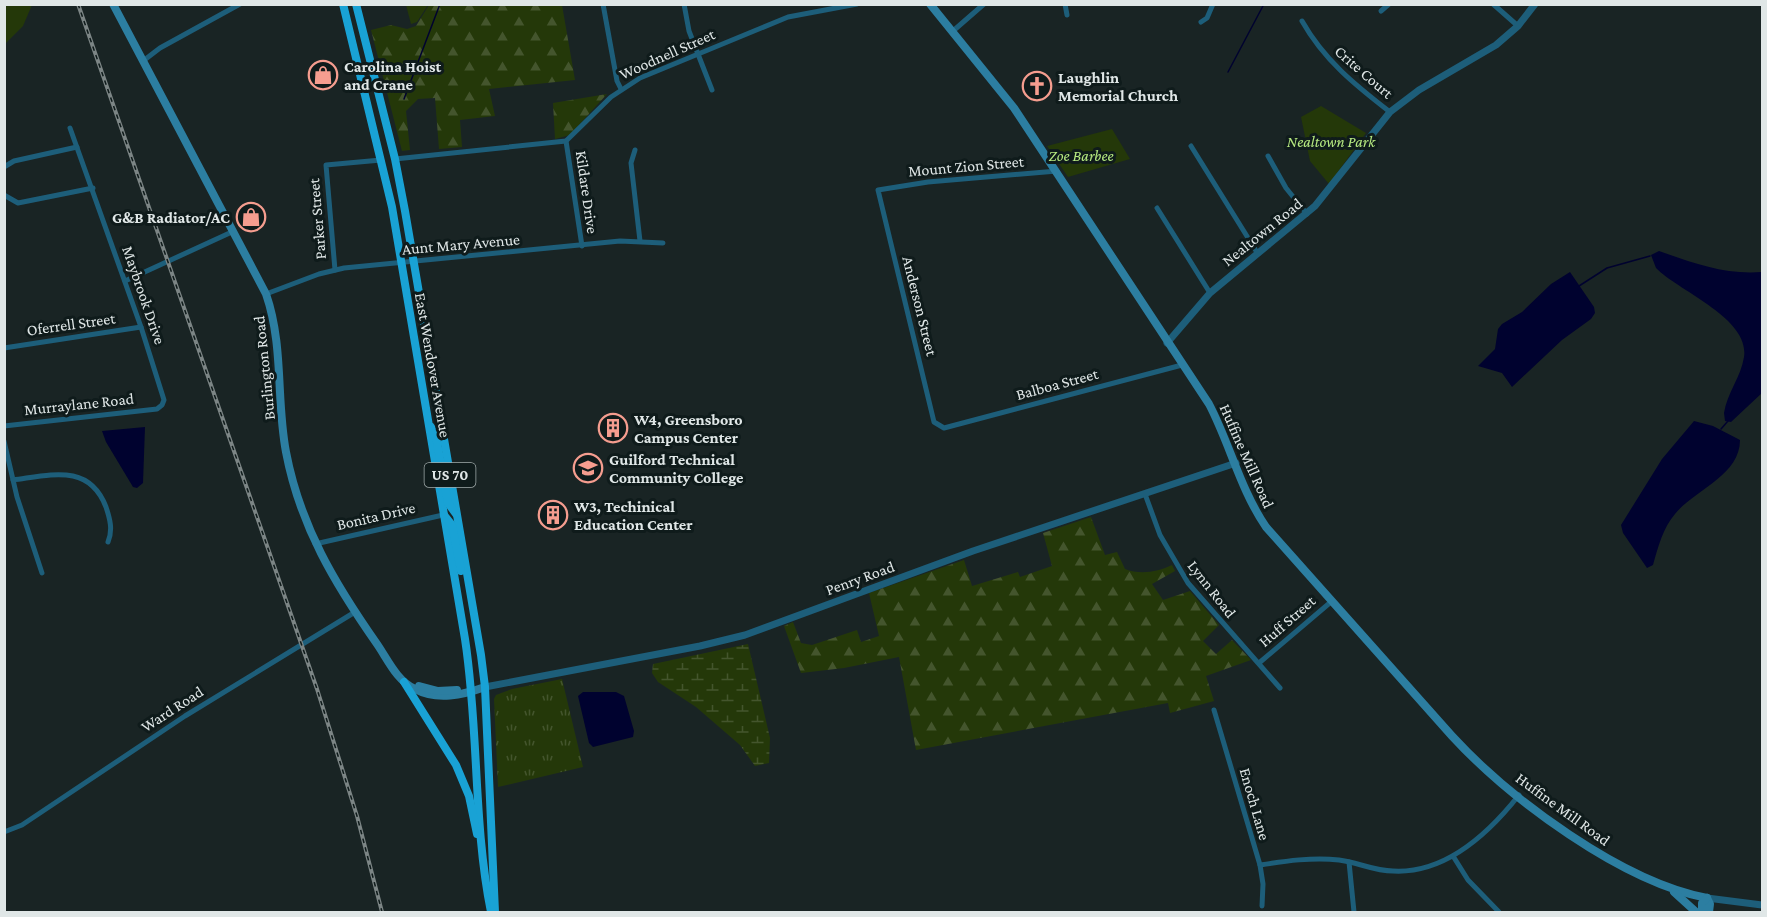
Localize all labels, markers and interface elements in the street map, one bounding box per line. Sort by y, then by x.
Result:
street label: Woodnell Street [617,25,718,83]
street label: Crite Court [1332,42,1397,102]
place label: Carolina Hoist and Crane [344,58,442,93]
shop icon: Carolina Hoist and Crane [307,59,339,91]
place label: Laughlin Memorial Church [1058,69,1178,104]
church icon: Laughlin Memorial Church [1021,70,1053,102]
park label: Nealtown Park [1287,133,1376,150]
park label: Zoe Barbee [1048,147,1114,164]
street label: Kildare Drive [573,149,601,235]
street label: Mount Zion Street [907,152,1025,180]
street label: Parker Street [305,177,329,260]
street label: Nealtown Road [1219,194,1306,269]
shop icon: G&B Radiator/AC [235,201,267,233]
place label: G&B Radiator/AC [112,209,230,226]
street label: Aunt Mary Avenue [401,230,521,259]
street label: Maybrook Drive [118,244,169,347]
street label: Anderson Street [899,254,941,358]
street label: East Wendover Avenue [412,291,454,439]
street label: Oferrell Street [26,309,117,339]
street label: Burlington Road [250,314,279,421]
street label: Balboa Street [1014,365,1101,403]
street label: Murraylane Road [23,390,135,419]
street label: Huffine Mill Road [1216,401,1278,511]
place label: W4, Greensboro Campus Center [633,411,743,446]
building icon: W4, Greensboro Campus Center [597,412,629,444]
place label: Guilford Technical Community College [609,451,744,486]
school or university icon: Guilford Technical Community College [572,452,604,484]
road number: US 70 [424,463,476,487]
place label: W3, Techinical Education Center [573,498,693,533]
street label: Bonita Drive [335,499,417,533]
building icon: W3, Techinical Education Center [537,499,569,531]
street label: Lynn Road [1184,557,1240,622]
street label: Penry Road [823,558,898,599]
street label: Huff Street [1255,592,1319,650]
street label: Ward Road [138,682,207,735]
street label: Enoch Lane [1237,766,1273,842]
street label: Huffine Mill Road [1513,769,1614,849]

